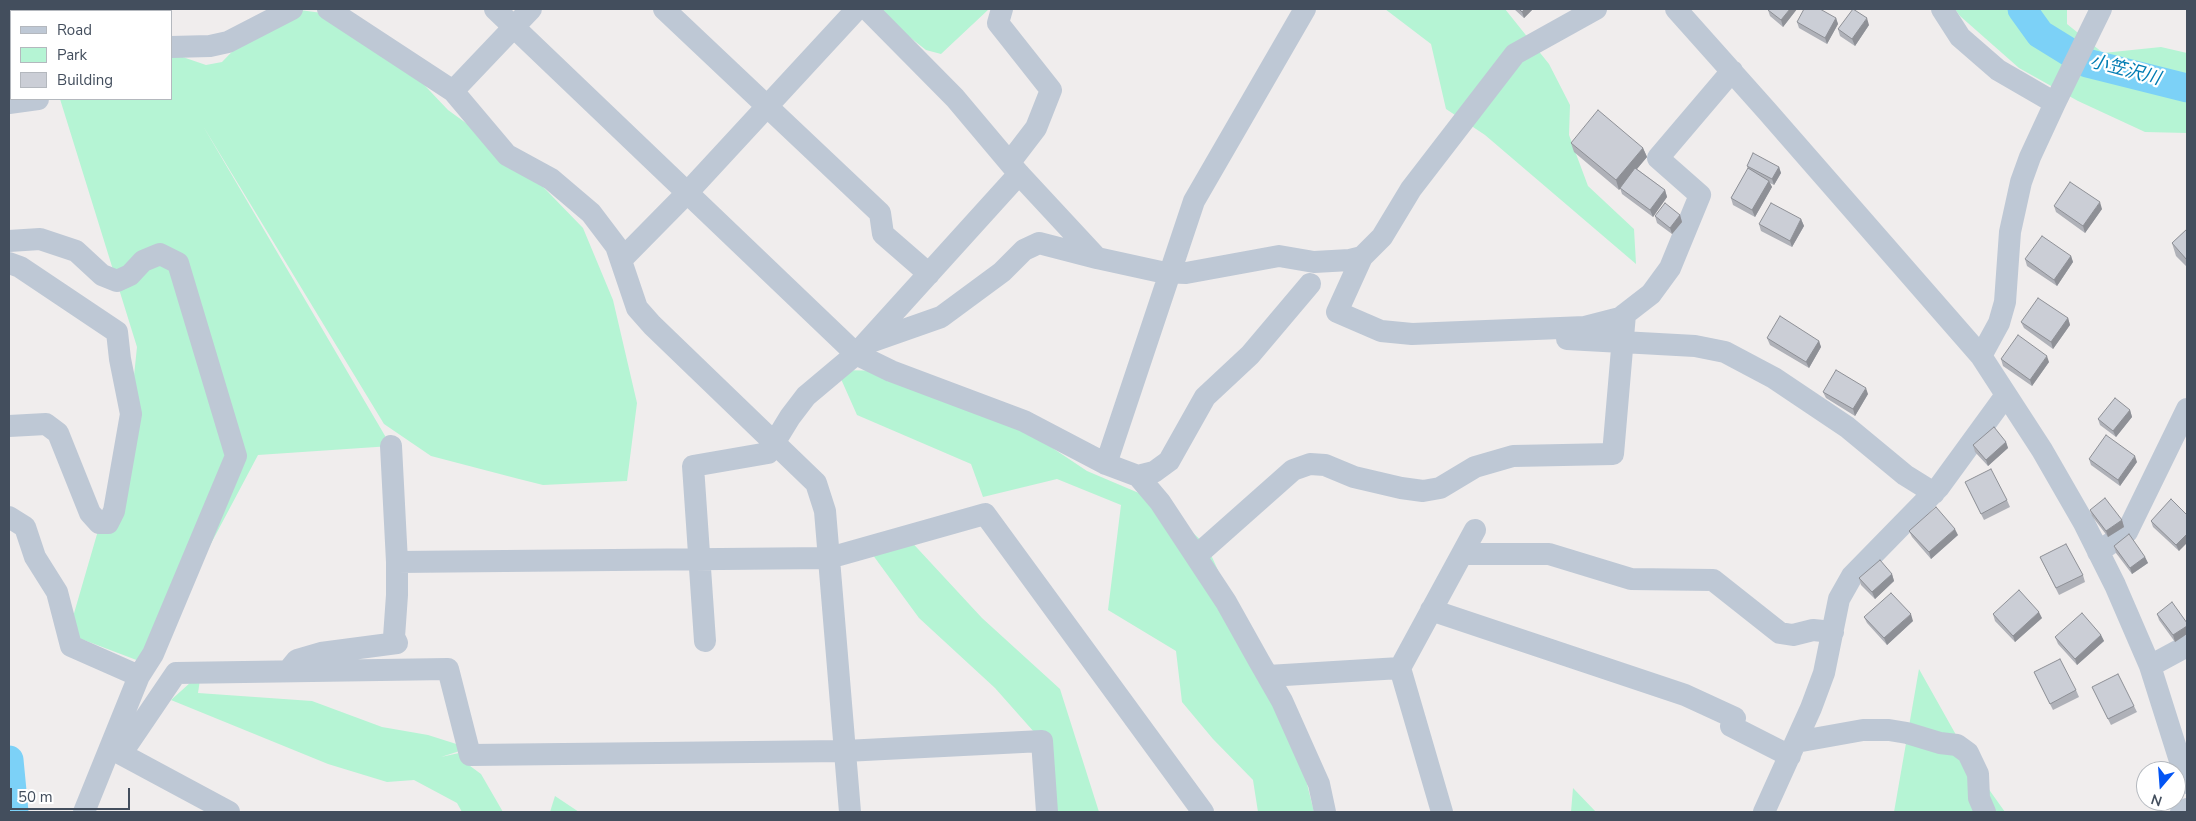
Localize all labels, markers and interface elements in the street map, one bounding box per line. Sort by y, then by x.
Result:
legend [10,10,172,100]
text: Road [57,20,92,40]
text: Park [57,45,87,65]
water label: 小笠沢川 [2087,51,2163,91]
text: Building [57,70,113,90]
north arrow [2136,761,2186,811]
scale bar [12,778,132,810]
text: 50 m [18,787,53,807]
text: N [2149,789,2164,810]

